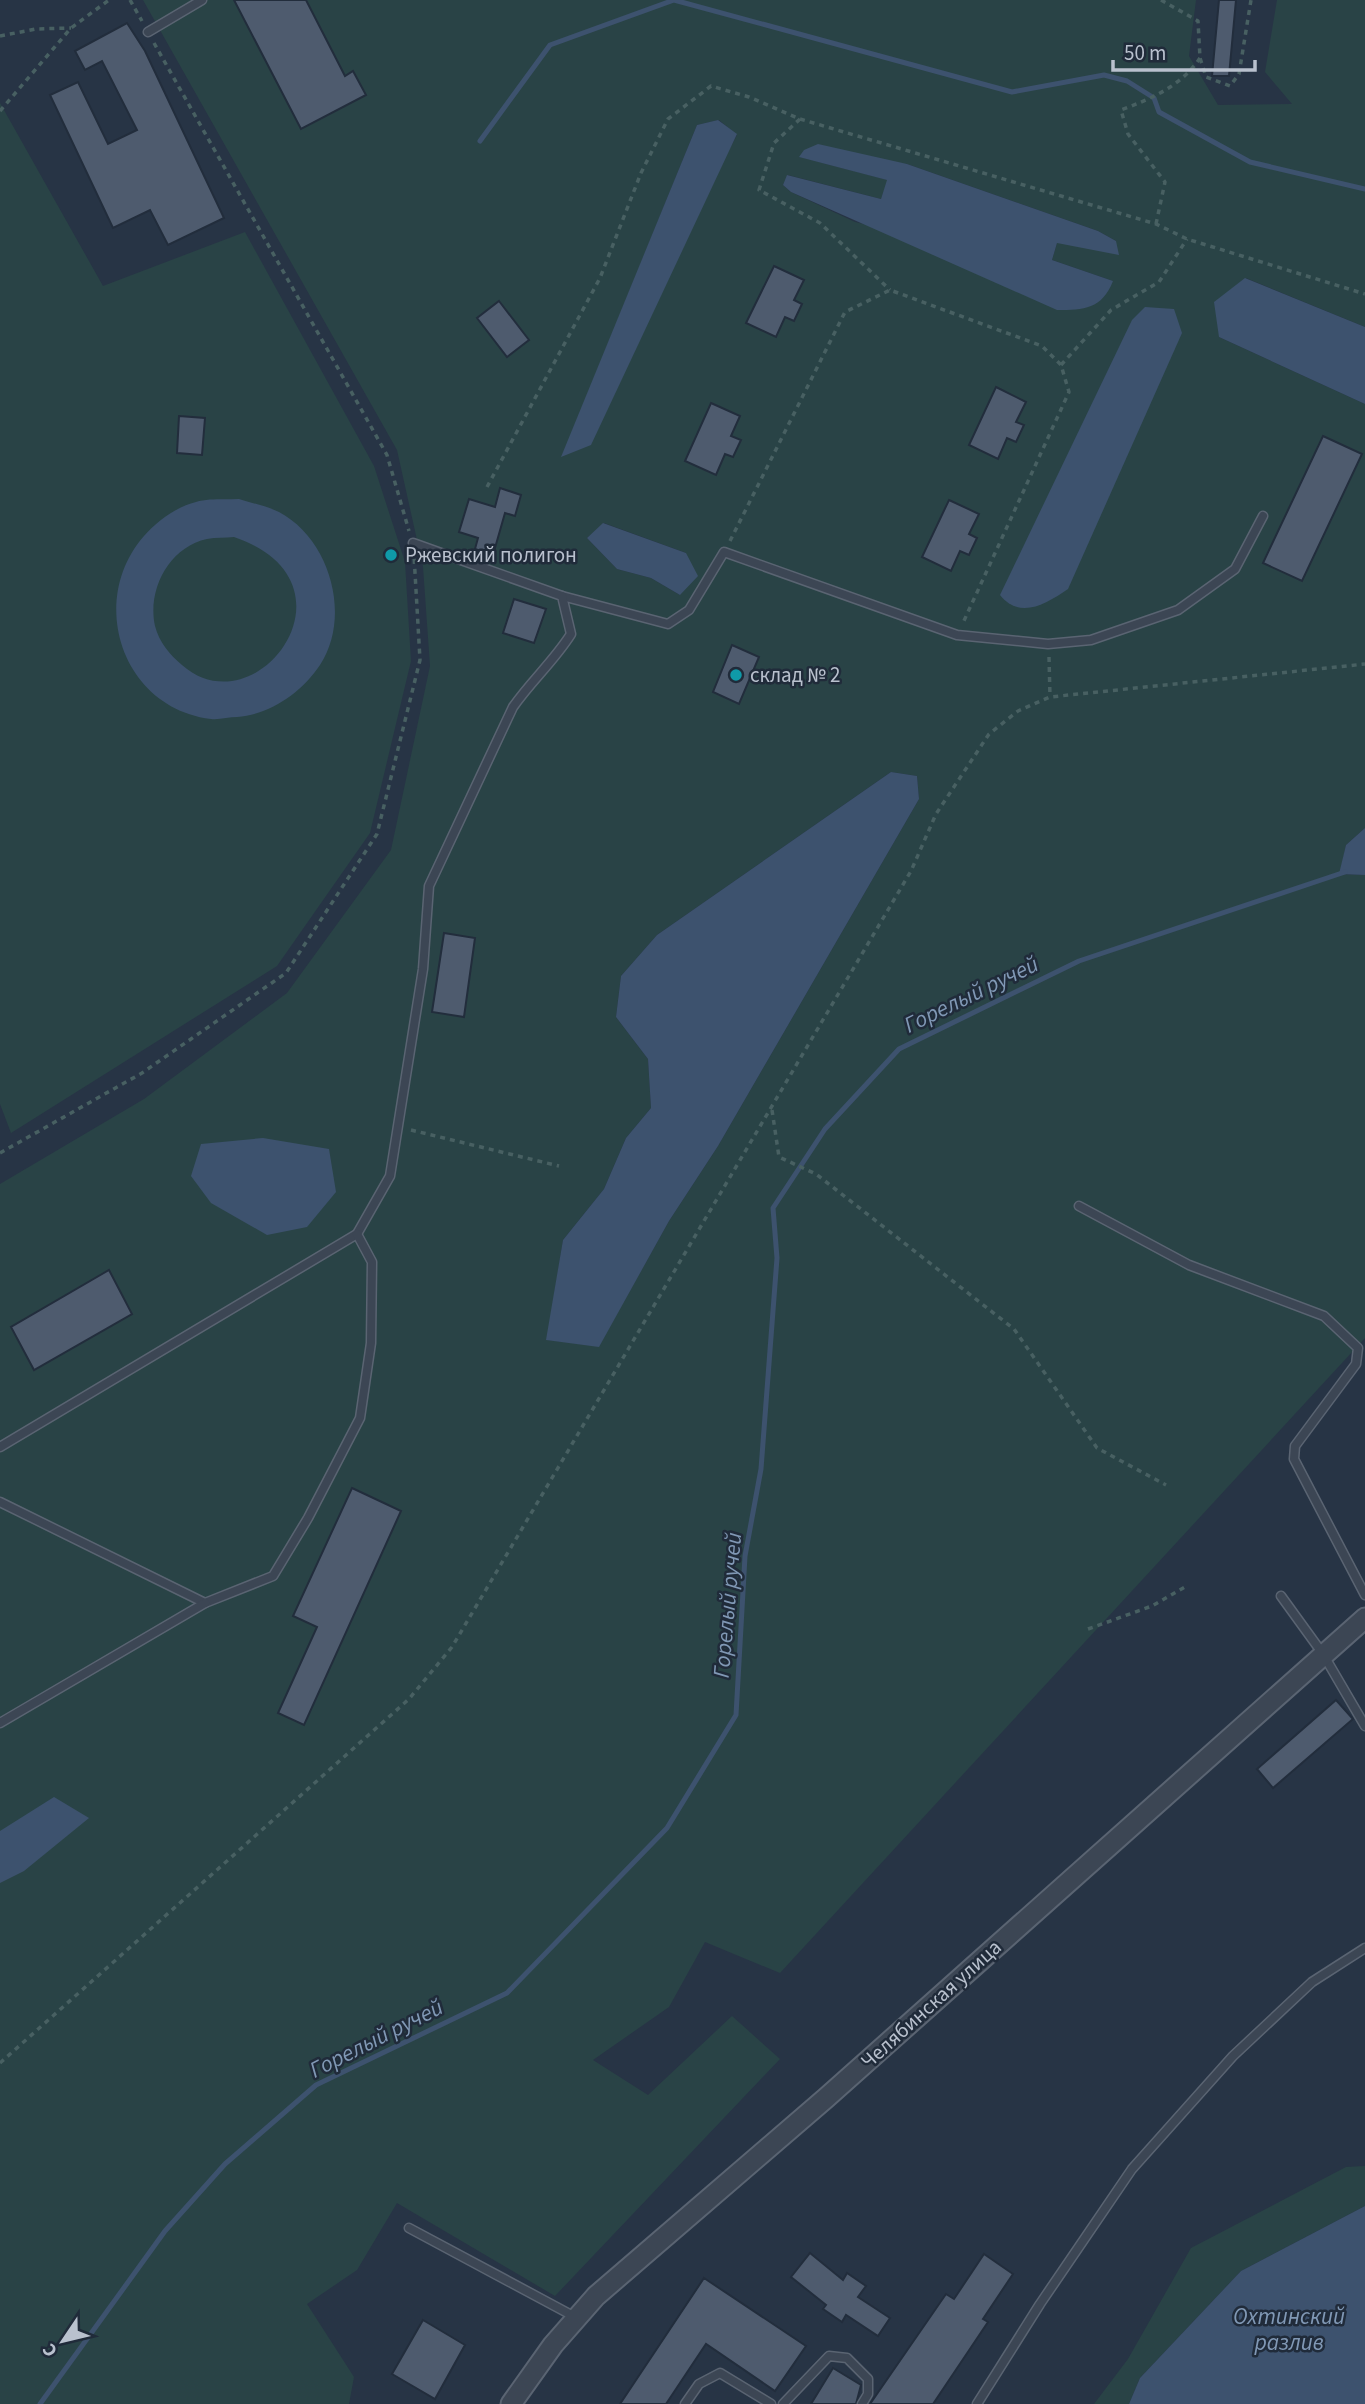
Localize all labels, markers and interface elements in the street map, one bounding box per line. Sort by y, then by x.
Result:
scale bar [1113,28,1255,72]
text: 50 m [1124,38,1166,68]
place label: Ржевский полигон [405,540,577,570]
marker: Ржевский полигон [383,547,399,563]
place label: склад № 2 [750,660,841,690]
marker: склад № 2 [728,667,744,683]
water label: Горелый ручей [898,948,1044,1041]
water label: Горелый ручей [705,1531,750,1679]
street label: Челябинская улица [854,1932,1008,2076]
water label: Горелый ручей [304,1991,449,2086]
water label: Охтинский разлив [1233,2300,1345,2359]
north arrow [28,2306,98,2376]
text: С [36,2338,65,2362]

